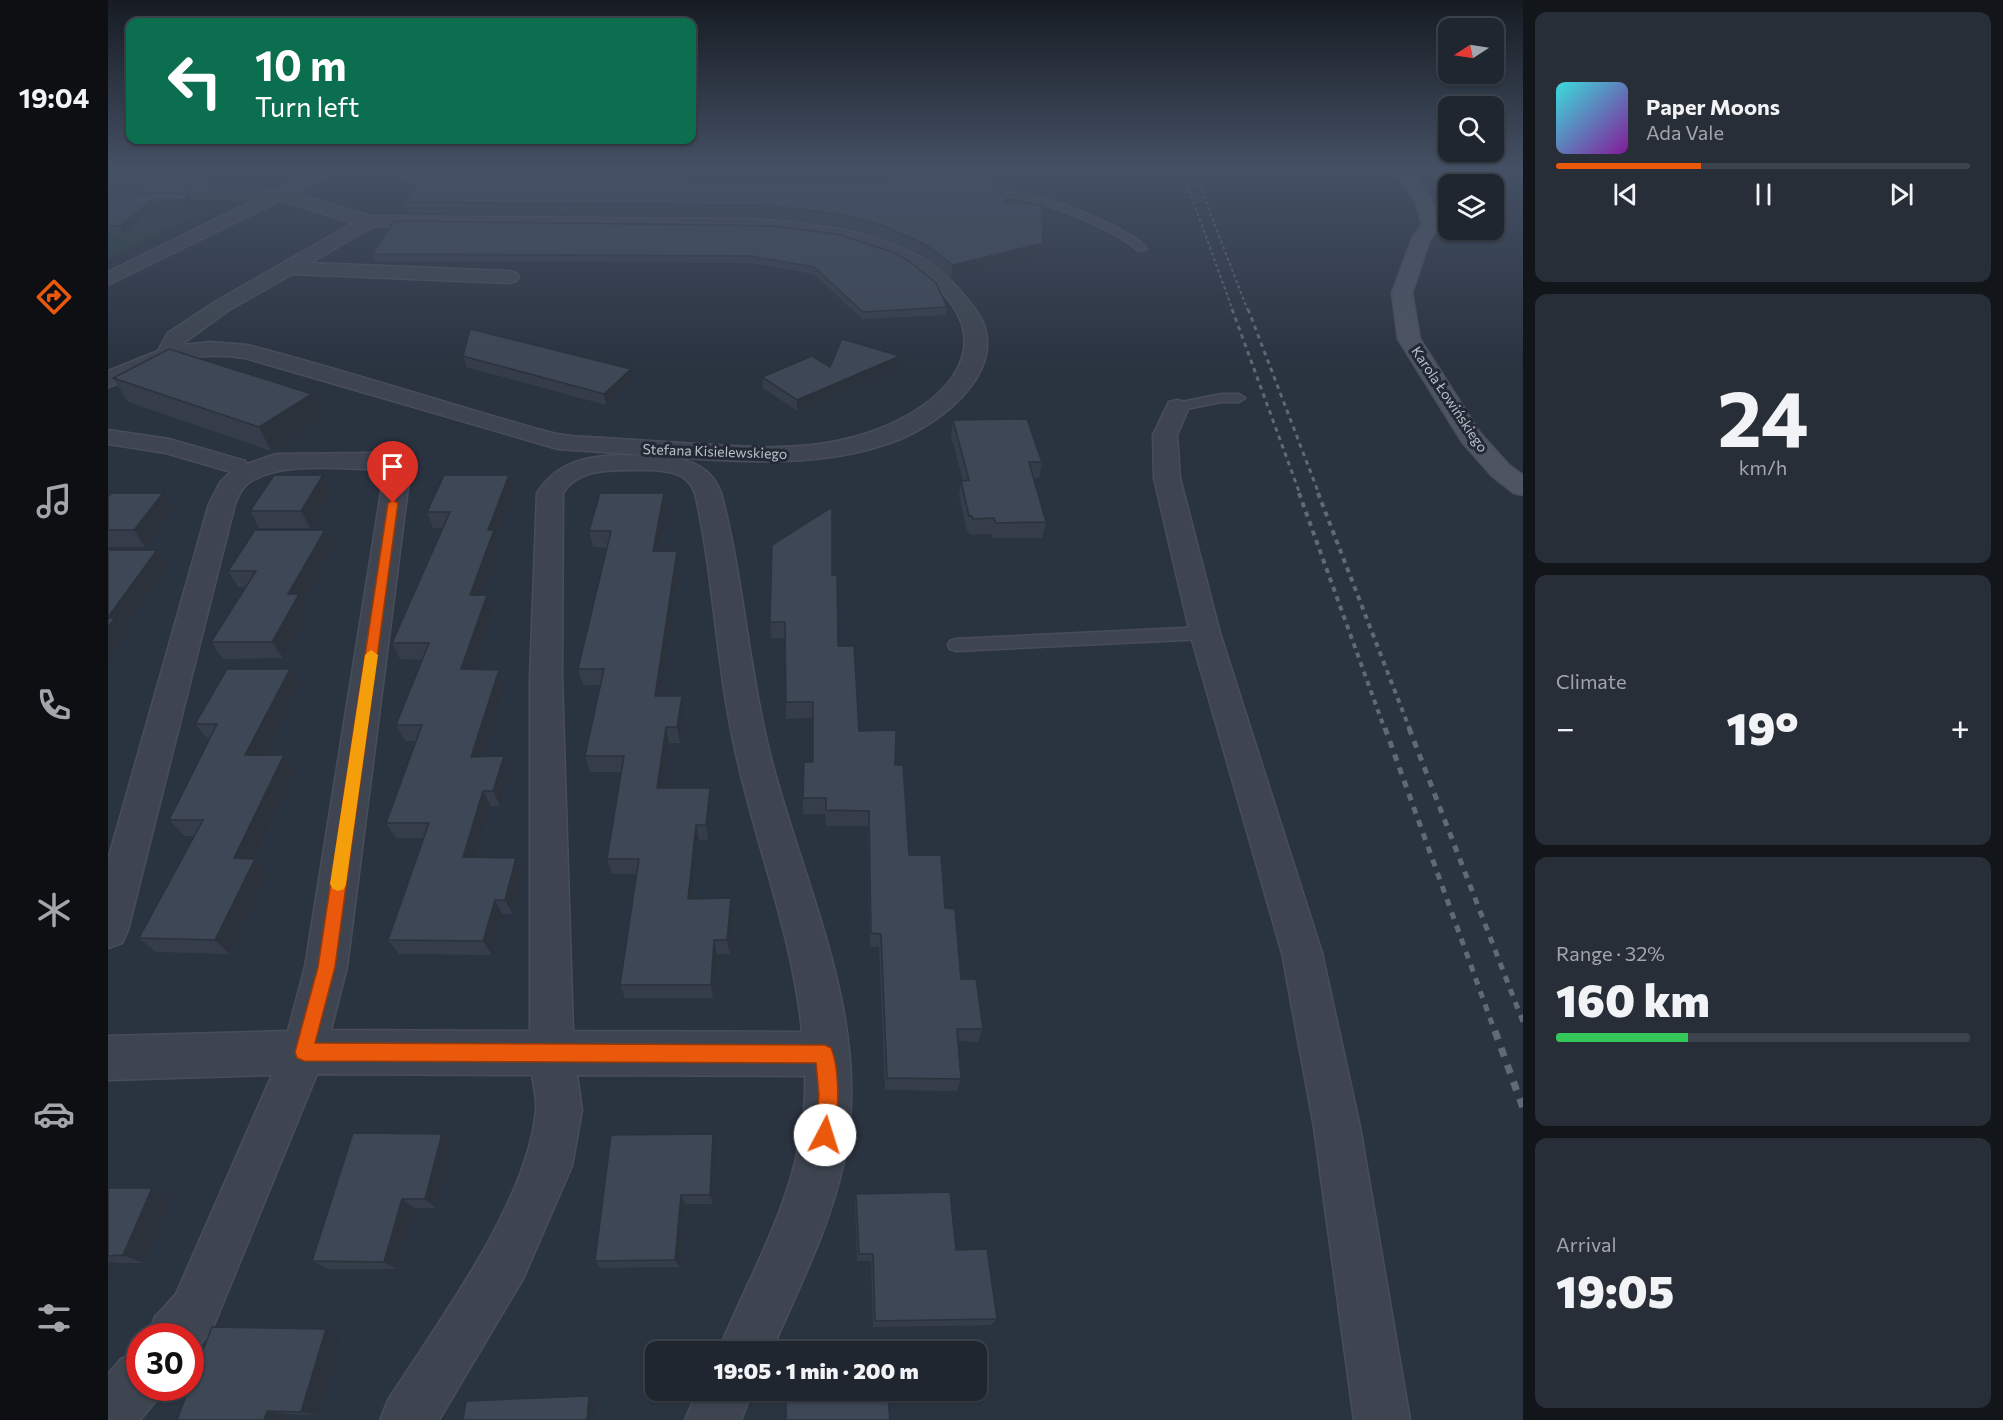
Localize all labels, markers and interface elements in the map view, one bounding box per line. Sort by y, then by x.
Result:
north arrow [1438,18,1504,84]
map controls [1438,18,1504,240]
text: 10 m [255,38,347,90]
icon: left [156,42,234,120]
text: 19:04 [19,81,89,114]
text: Turn left [255,90,359,123]
text: Paper Moons [1646,93,1780,120]
button: search [1438,96,1504,162]
text: Ada Vale [1646,120,1724,144]
button: layers [1438,174,1504,240]
icon: previous [1609,178,1642,211]
icon: pause [1747,178,1780,211]
icon: next [1885,178,1918,211]
icon: directions [33,276,75,318]
street label: Karola Łowińskiego [1408,343,1492,455]
text: 24 [1717,368,1809,463]
street label: Stefana Kisielewskiego [642,440,788,462]
pin [367,441,418,503]
icon: arrive [376,450,409,483]
text: km/h [1739,455,1787,479]
icon: music [33,480,75,522]
text: Climate [1556,669,1626,693]
icon: phone [33,684,75,726]
text: 19° [1727,699,1799,754]
text: − [1556,706,1575,747]
text: + [1951,706,1970,747]
icon: climate [33,889,75,931]
text: Range · 32% [1556,941,1665,965]
text: 160 km [1556,971,1710,1026]
icon: car [33,1093,75,1135]
position arrow [793,1103,857,1167]
text: Arrival [1556,1232,1617,1256]
text: 19:05 [1556,1262,1674,1317]
icon: filters [33,1297,75,1339]
speed limit sign: 30 [126,1323,204,1401]
text: 19:05 · 1 min · 200 m [713,1357,919,1384]

